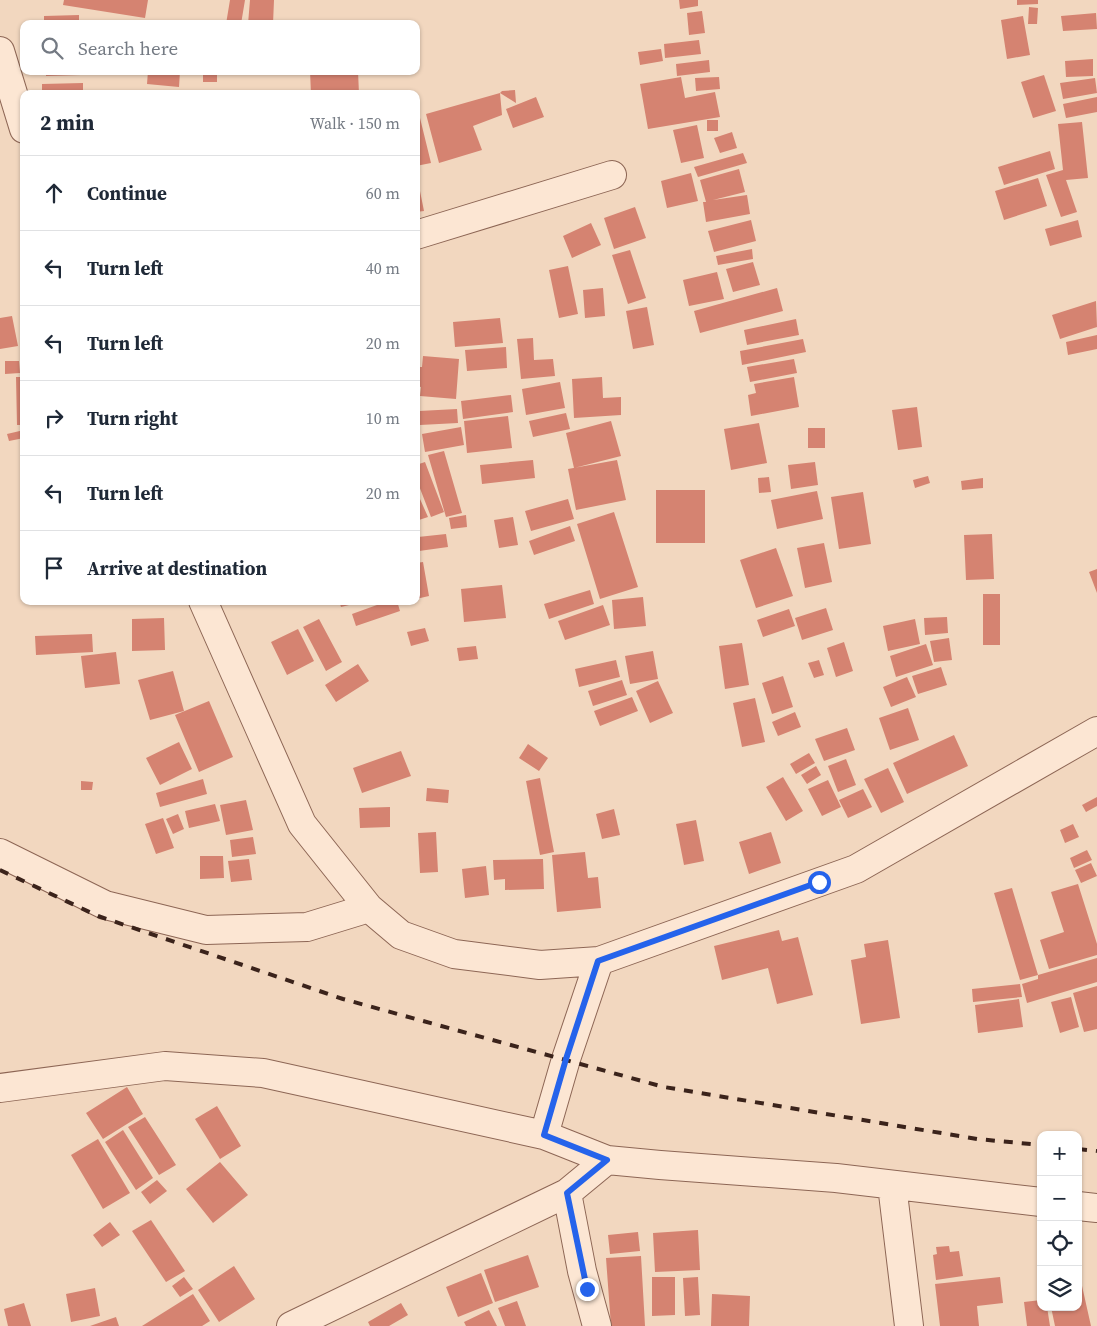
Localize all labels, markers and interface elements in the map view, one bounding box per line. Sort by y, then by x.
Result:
search box [20,20,420,75]
icon: search [38,34,66,62]
text: Search here [78,35,178,61]
text: 2 min [40,108,95,137]
text: Walk · 150 m [310,112,400,134]
icon: ahead [40,179,68,207]
text: Continue [87,180,167,206]
text: 60 m [366,182,400,204]
icon: left [40,254,68,282]
text: Turn left [87,255,163,281]
text: 40 m [366,257,400,279]
icon: left [40,329,68,357]
text: Turn left [87,330,163,356]
text: 20 m [366,332,400,354]
icon: right [40,404,68,432]
text: Turn right [87,405,178,431]
text: 10 m [366,407,400,429]
icon: left [40,479,68,507]
text: Turn left [87,480,163,506]
text: 20 m [366,482,400,504]
icon: arrive [40,554,68,582]
text: Arrive at destination [87,555,267,581]
route start [808,871,831,894]
map controls [1037,1131,1082,1311]
button: + [1037,1131,1082,1176]
button: − [1037,1176,1082,1221]
button: locate [1037,1221,1082,1266]
button: layers [1037,1266,1082,1311]
route end [576,1278,599,1301]

